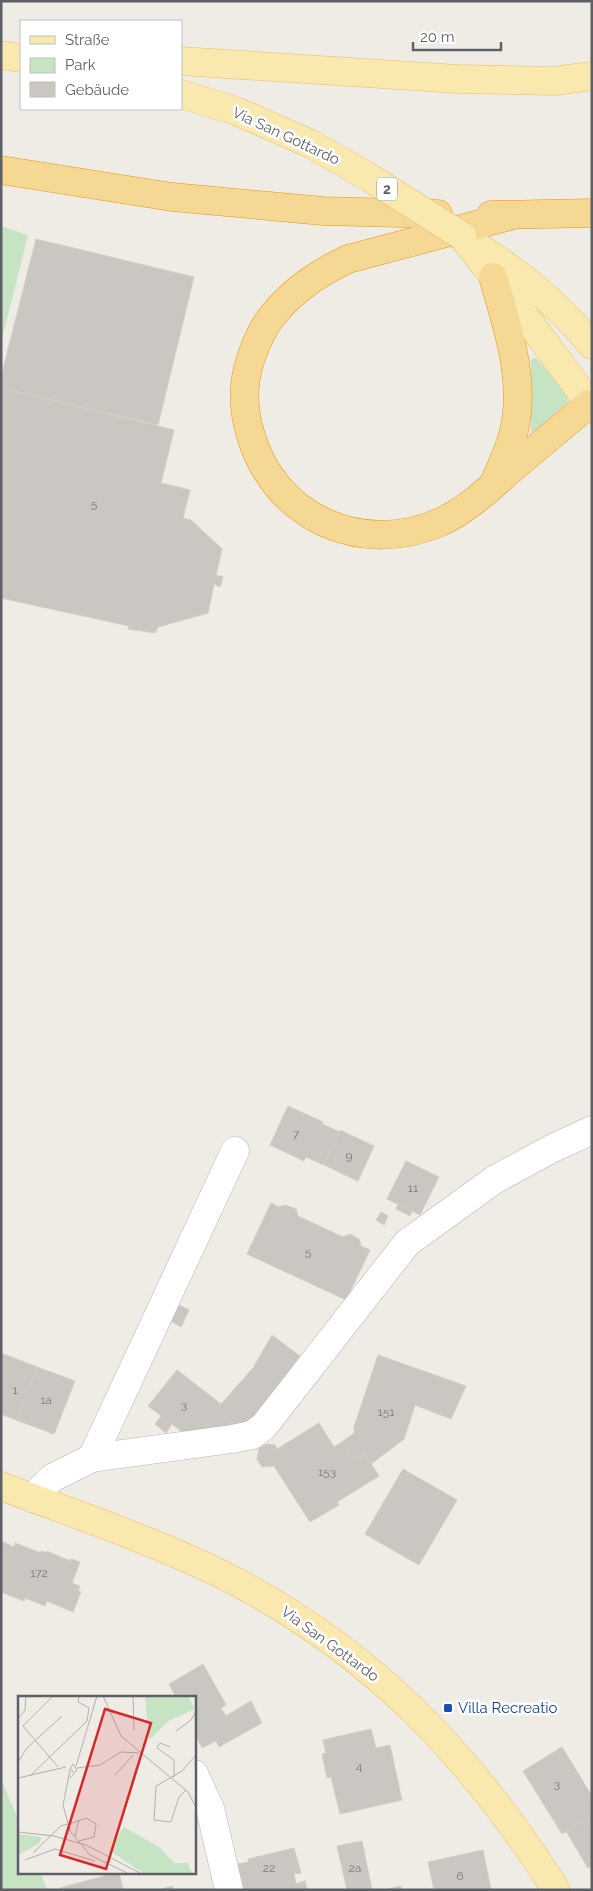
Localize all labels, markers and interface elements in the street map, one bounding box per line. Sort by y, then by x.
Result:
legend [20,20,182,110]
scale bar [413,20,500,52]
text: 20 m [420,28,455,46]
text: Straße [65,31,110,49]
text: Park [65,56,96,74]
text: Gebäude [65,81,129,99]
street label: Via San Gottardo [229,103,343,169]
road number: 2 [377,178,397,200]
house number: 5 [91,497,98,511]
house number: 7 [293,1127,300,1141]
house number: 9 [345,1149,353,1163]
house number: 11 [408,1181,418,1195]
house number: 5 [305,1245,312,1259]
house number: 1 [12,1383,18,1397]
house number: 1a [40,1393,52,1407]
house number: 3 [181,1398,187,1412]
house number: 151 [378,1405,394,1419]
house number: 153 [318,1465,336,1479]
house number: 172 [30,1566,48,1580]
street label: Via San Gottardo [278,1603,382,1686]
inset map [18,1696,195,1874]
place label: Villa Recreatio [458,1699,557,1717]
marker: Villa Recreatio [442,1702,454,1714]
house number: 4 [356,1759,363,1773]
house number: 3 [554,1777,560,1791]
house number: 22 [263,1861,275,1875]
house number: 2a [349,1861,361,1875]
house number: 6 [456,1869,464,1883]

